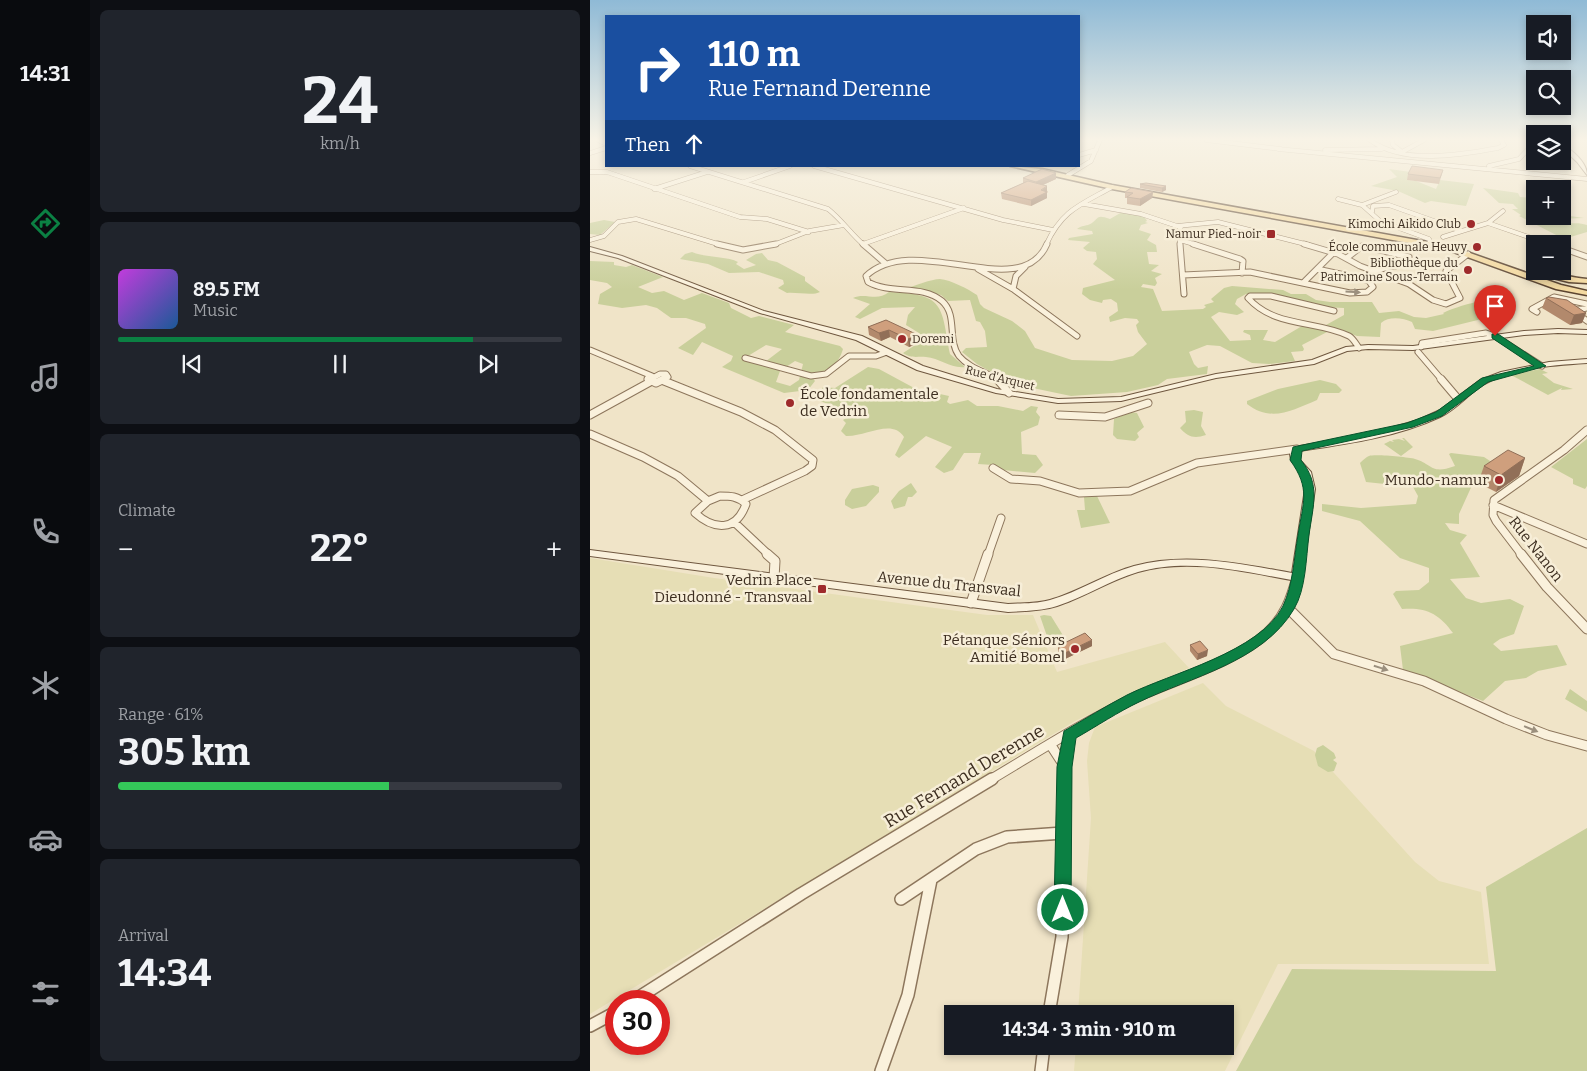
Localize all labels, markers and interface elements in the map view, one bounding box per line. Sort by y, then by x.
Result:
map controls [1526,15,1571,280]
button: sound [1526,15,1571,60]
text: 110 m [708,33,800,75]
icon: right [625,35,690,100]
text: 14:31 [20,60,70,87]
text: 24 [302,62,378,140]
button: search [1526,70,1571,115]
text: Rue Fernand Derenne [708,75,931,102]
button: layers [1526,125,1571,170]
icon: ahead [680,130,708,158]
text: Then [625,133,670,156]
text: km/h [320,134,360,153]
button: + [1526,180,1571,225]
icon: directions [28,206,63,241]
place label: Kimochi Aikido Club [1348,217,1461,231]
marker: Kimochi Aikido Club [1465,218,1477,230]
place label: Namur Pied-noir [1165,227,1262,241]
marker: Namur Pied-noir [1265,228,1277,240]
button: − [1526,235,1571,280]
place label: École communale Heuvy [1329,239,1468,254]
marker: École communale Heuvy [1471,241,1483,253]
place label: Bibliothèque du Patrimoine Sous-Terrain [1320,256,1459,284]
marker: Bibliothèque du Patrimoine Sous-Terrain [1462,264,1474,276]
text: 89.5 FM [193,278,260,301]
pin [1474,285,1516,336]
one-way arrow [1346,289,1362,297]
icon: arrive [1481,292,1509,320]
text: Music [193,301,238,320]
place label: Doremi [912,332,954,346]
marker: Doremi [896,333,908,345]
icon: previous [178,350,206,378]
icon: pause [326,350,354,378]
icon: next [474,350,502,378]
icon: music [28,360,63,395]
street label: Rue d'Arquet [964,363,1037,394]
place label: École fondamentale de Vedrin [800,385,939,420]
marker: École fondamentale de Vedrin [784,397,796,409]
place label: Mundo-namur [1385,471,1489,489]
marker: Mundo-namur [1493,474,1505,486]
text: Climate [118,501,176,520]
street label: Rue Nanon [1505,513,1567,586]
icon: phone [28,514,63,549]
text: 22° [310,525,369,571]
text: − [118,533,133,566]
text: + [546,533,562,566]
street label: Avenue du Transvaal [876,567,1022,601]
place label: Vedrin Place Dieudonné - Transvaal [654,571,812,606]
marker: Vedrin Place Dieudonné - Transvaal [816,583,828,595]
place label: Pétanque Séniors Amitié Bomel [943,631,1065,666]
marker: Pétanque Séniors Amitié Bomel [1069,643,1081,655]
one-way arrow [1373,665,1388,673]
icon: climate [28,668,63,703]
text: Range · 61% [118,705,204,724]
street label: Rue Fernand Derenne [880,720,1048,832]
one-way arrow [1524,725,1539,733]
text: 305 km [118,729,250,775]
icon: car [28,822,63,857]
position arrow [1036,883,1088,935]
text: Arrival [118,926,169,945]
text: 14:34 [118,950,211,996]
icon: filters [28,976,63,1011]
speed limit sign: 30 [605,990,670,1055]
text: 14:34 · 3 min · 910 m [1002,1018,1176,1041]

